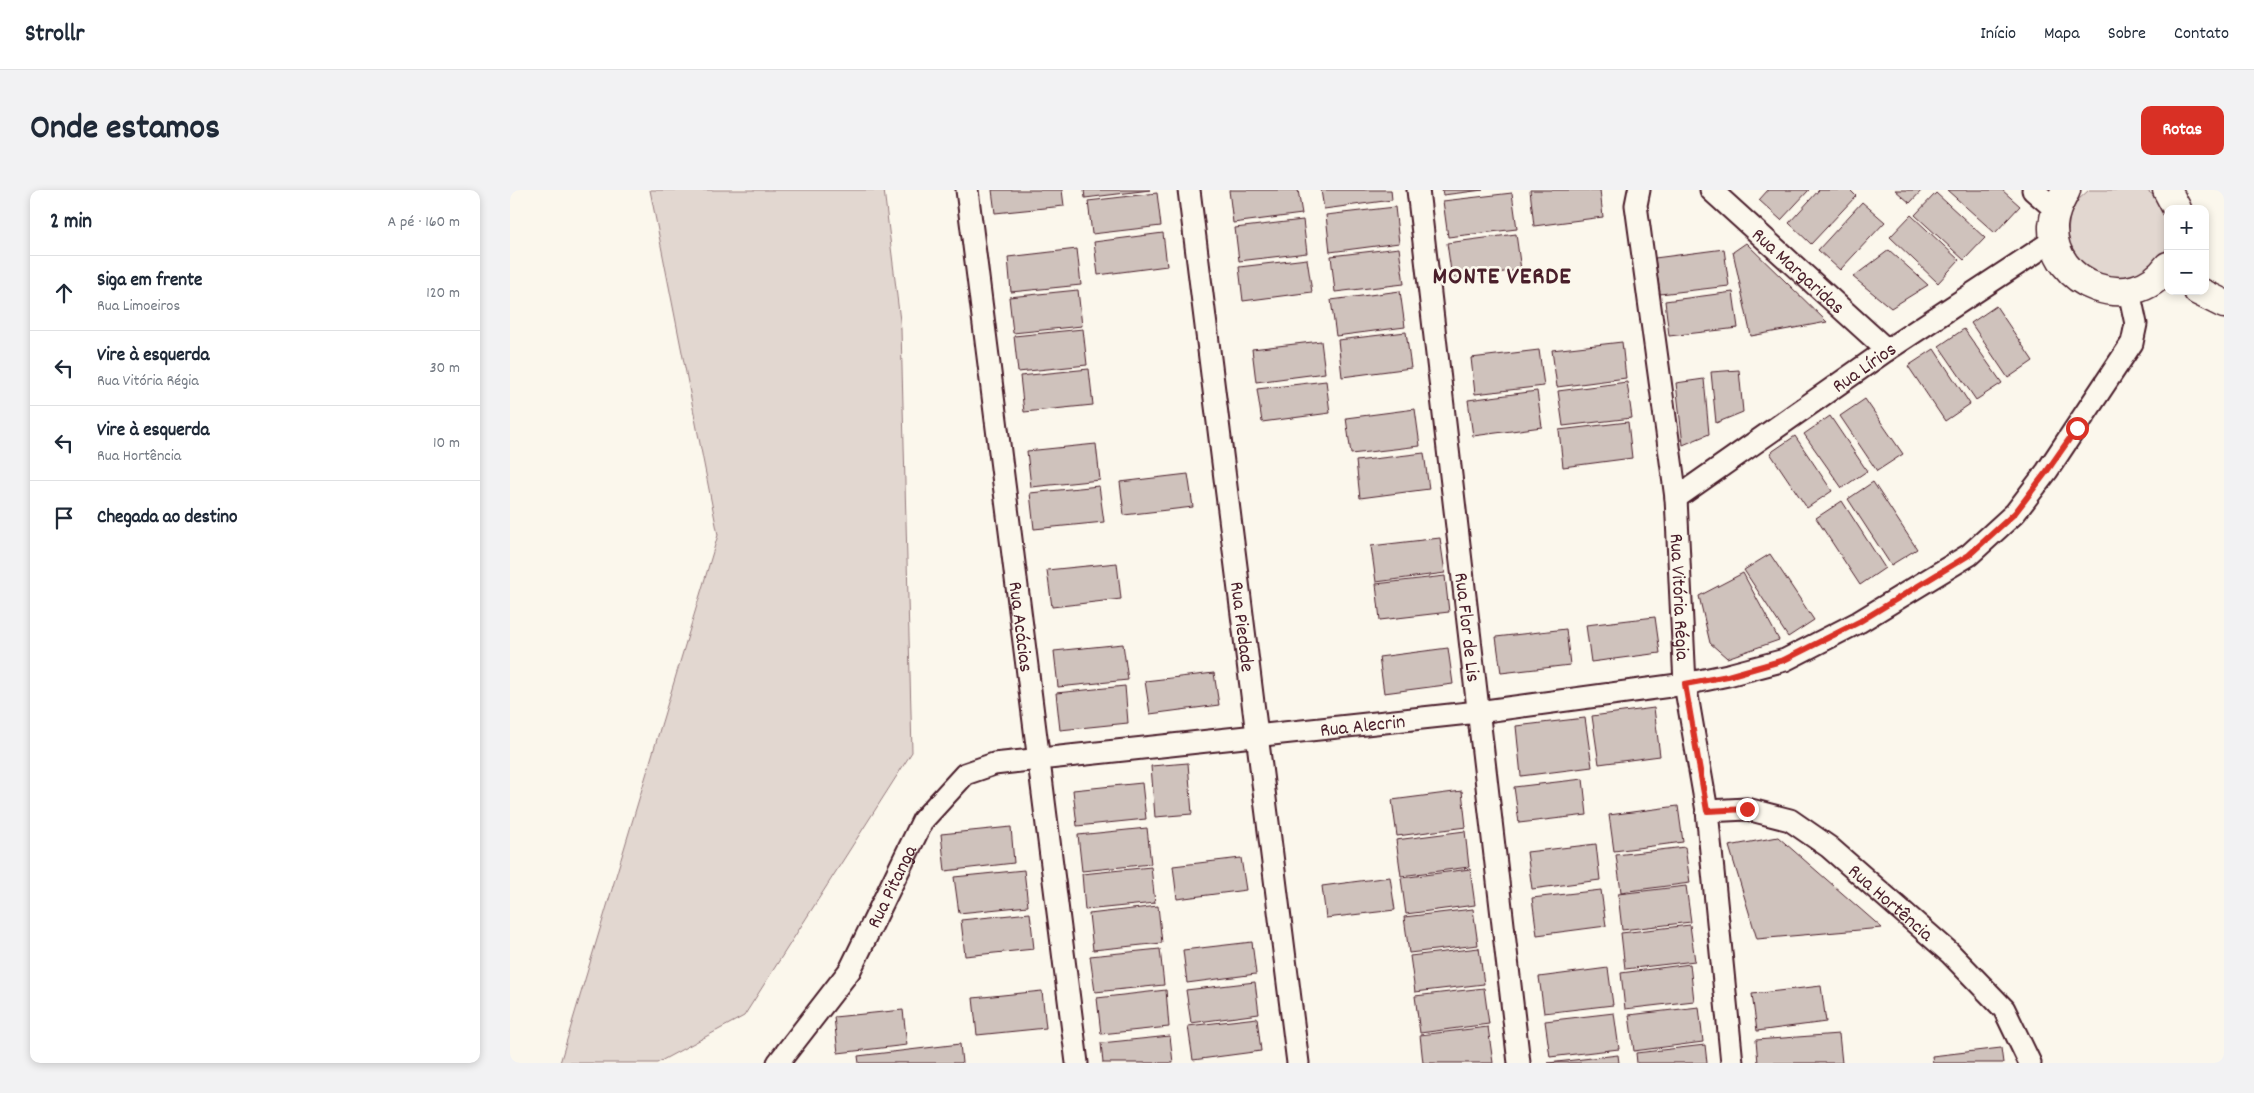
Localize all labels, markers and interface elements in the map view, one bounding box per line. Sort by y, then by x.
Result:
text: Strollr [25,18,84,52]
text: Início [1980,22,2016,47]
text: Mapa [2044,22,2080,47]
text: Sobre [2108,22,2146,47]
text: Contato [2174,22,2229,47]
text: Onde estamos [30,105,220,155]
button: Rotas [2141,106,2224,155]
map controls [2164,205,2209,295]
button: + [2164,205,2209,250]
text: 2 min [50,208,92,238]
text: A pé · 160 m [388,211,460,234]
street label: Rua Margaridas [1744,222,1850,322]
button: − [2164,250,2209,295]
district label: MONTE VERDE [1432,260,1572,296]
text: Siga em frente [97,268,202,295]
icon: ahead [50,279,78,307]
text: 120 m [426,282,460,305]
text: Rua Limoeiros [97,295,180,318]
street label: Rua Lírios [1827,337,1903,401]
text: Vire à esquerda [97,343,209,370]
icon: left [50,354,78,382]
text: 30 m [430,357,460,380]
text: Rua Vitória Régia [97,370,199,393]
route start [2066,417,2089,440]
text: Vire à esquerda [97,418,209,445]
icon: left [50,429,78,457]
text: 10 m [433,432,460,455]
text: Rua Hortência [97,445,181,468]
icon: arrive [50,504,78,532]
text: Chegada ao destino [97,505,238,532]
street label: Rua Vitória Régia [1661,533,1695,662]
street label: Rua Flor de Lis [1445,571,1486,684]
street label: Rua Acácias [999,580,1039,674]
street label: Rua Piedade [1221,580,1260,674]
street label: Rua Alecrin [1319,709,1407,746]
route end [1736,798,1759,821]
street label: Rua Pitanga [861,841,926,934]
street label: Rua Hortência [1841,859,1939,950]

